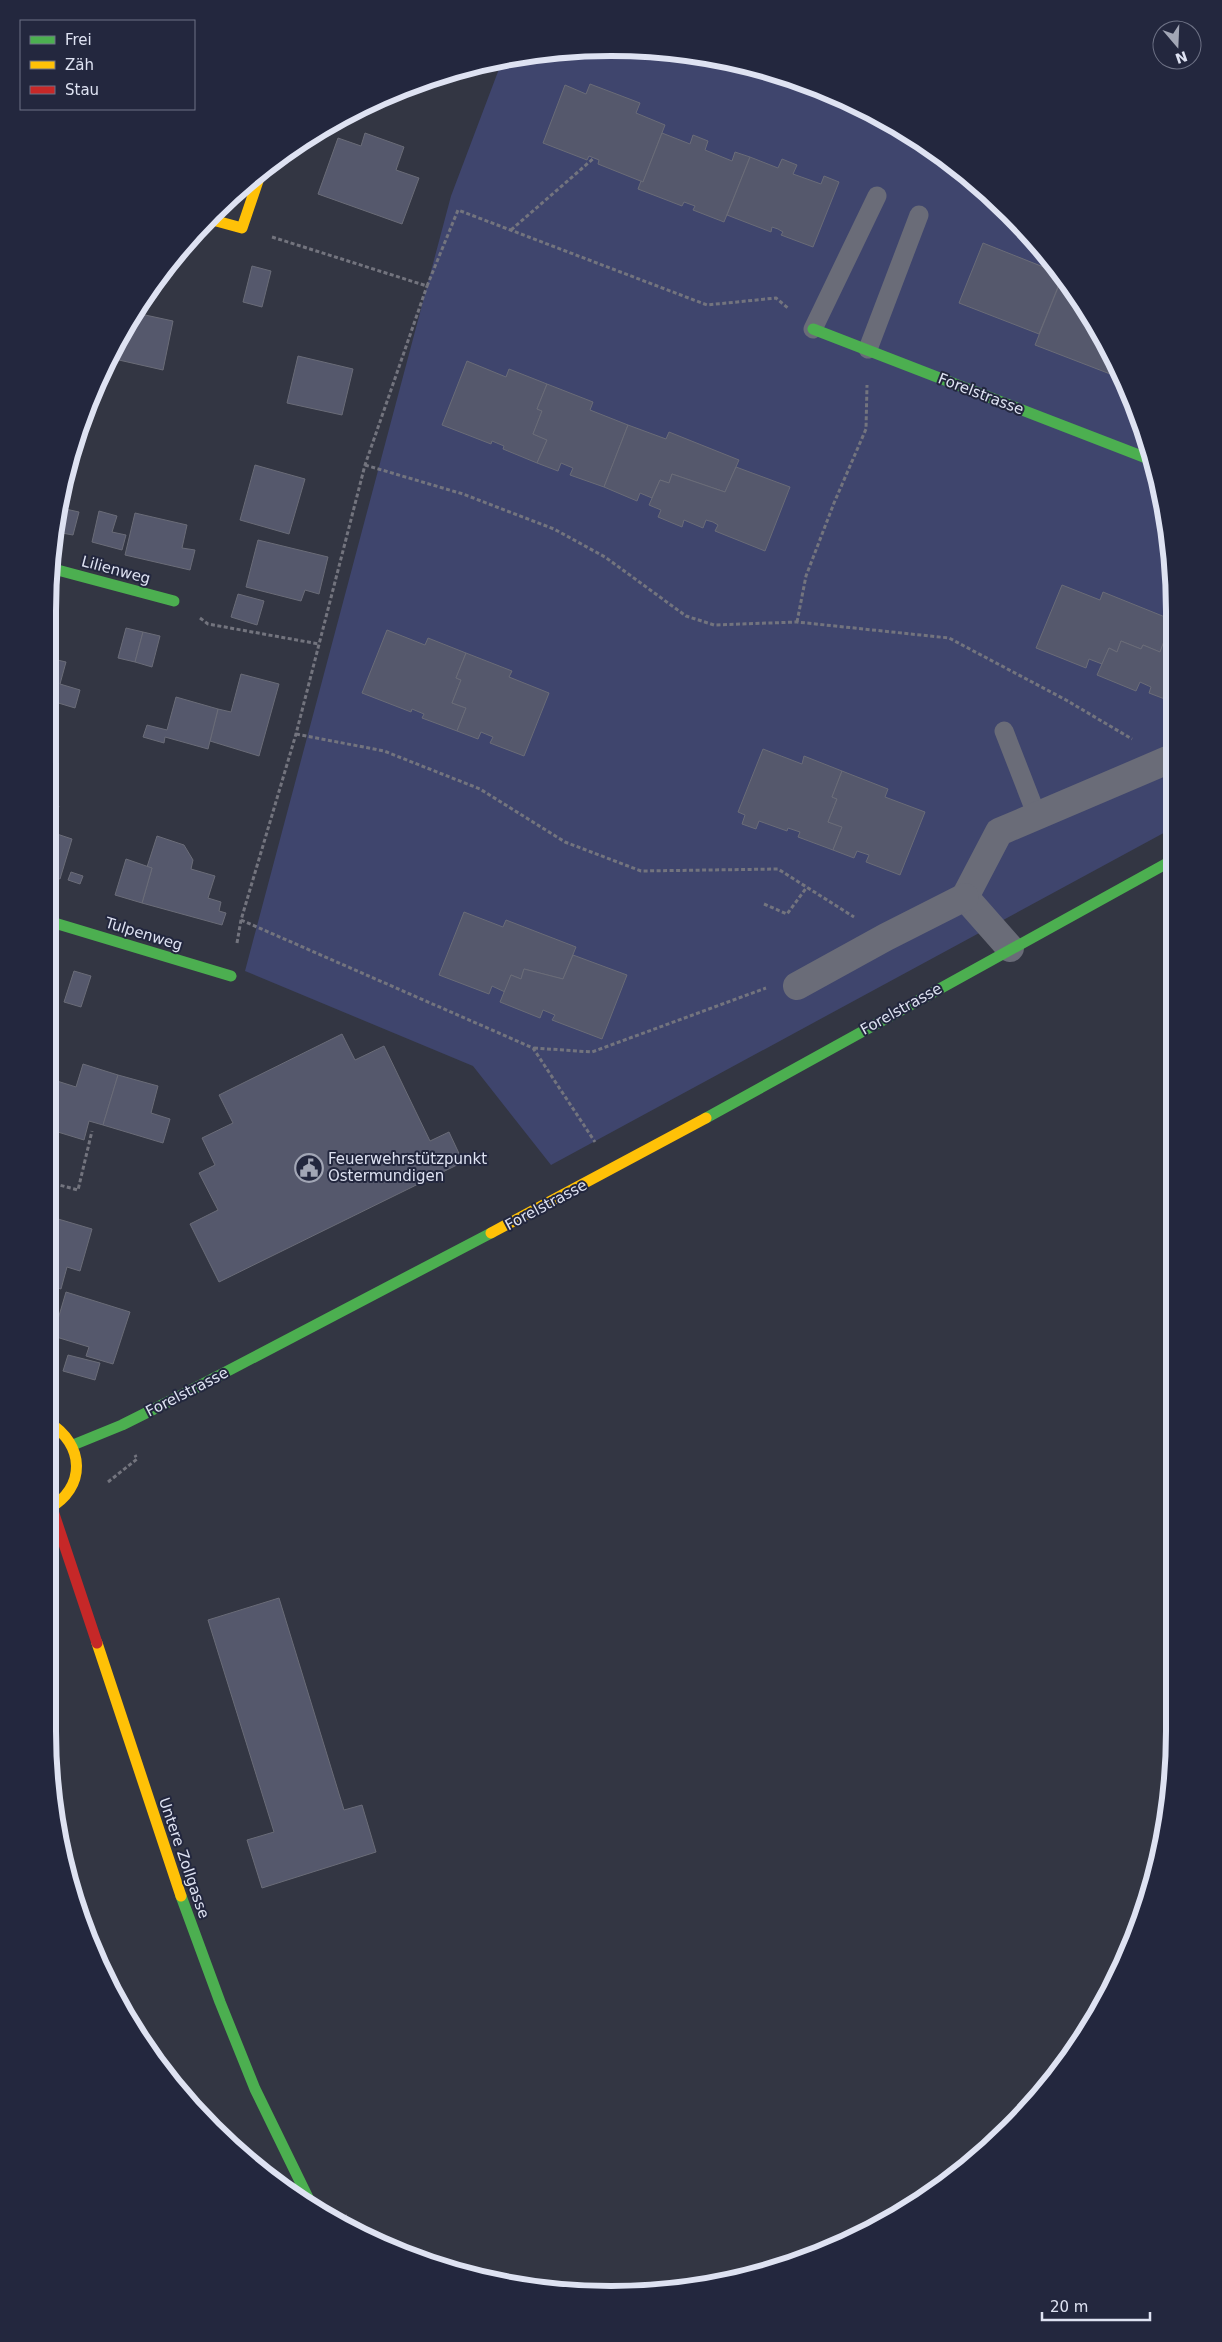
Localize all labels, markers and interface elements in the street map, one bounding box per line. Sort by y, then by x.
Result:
legend [20,20,195,110]
north arrow [1152,20,1202,70]
text: Frei [65,31,92,49]
text: N [1173,48,1189,67]
text: Zäh [65,56,94,74]
text: Stau [65,81,99,99]
street label: Forelstrasse [936,369,1026,419]
street label: Lilienweg [80,552,152,588]
street label: Tulpenweg [102,913,185,954]
street label: Forelstrasse [857,979,945,1039]
place label: Feuerwehrstützpunkt Ostermundigen [328,1150,487,1185]
public building icon: Feuerwehrstützpunkt Ostermundigen [294,1153,324,1183]
street label: Forelstrasse [502,1176,590,1234]
street label: Forelstrasse [143,1363,231,1421]
street label: Untere Zollgasse [155,1795,213,1921]
scale bar [1042,2290,1150,2322]
text: 20 m [1050,2298,1088,2316]

